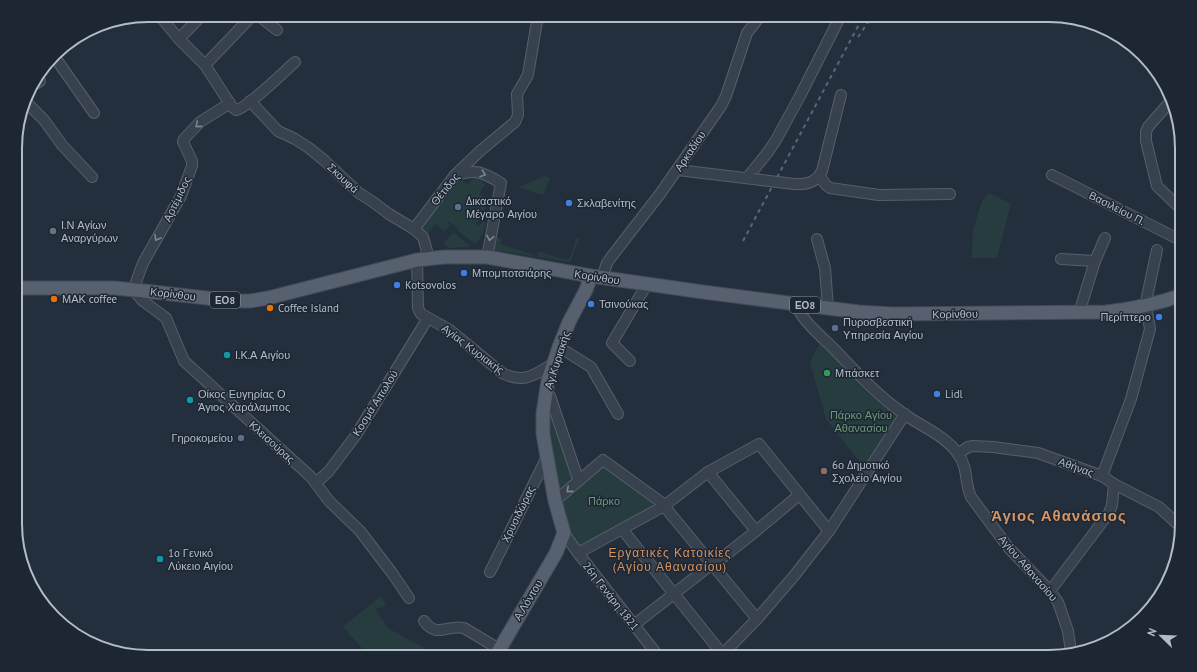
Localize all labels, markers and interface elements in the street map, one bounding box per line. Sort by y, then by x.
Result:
one-way arrow [195,120,202,127]
street label: Αρκαδίου [671,128,709,174]
street label: Σκουφά [324,160,362,196]
one-way arrow [480,169,487,178]
street label: Θέτιδος [428,170,462,208]
street label: Αρτέμιδος [160,174,194,224]
street label: Βασιλείου Π. [1087,188,1147,228]
place label: Δικαστικό Μέγαρο Αιγίου [466,194,537,221]
place label: Σκλαβενίτης [577,196,636,210]
marker: Σκλαβενίτης [564,198,574,208]
marker: Δικαστικό Μέγαρο Αιγίου [453,202,463,212]
place label: Ι.Ν Αγίων Αναργύρων [61,218,119,245]
marker: Ι.Ν Αγίων Αναργύρων [48,226,58,236]
one-way arrow [154,234,161,242]
one-way arrow [487,235,495,241]
place label: Μπομποτσιάρης [472,266,551,280]
street label: Κορίνθου [573,267,621,287]
marker: Μπομποτσιάρης [459,268,469,278]
place label: Kotsovolos [405,278,456,292]
marker: Kotsovolos [392,280,402,290]
street label: Κορίνθου [149,284,197,304]
place label: ΜΑΚ coffee [62,292,118,306]
road number: ΕΟ8 [210,292,240,308]
marker: ΜΑΚ coffee [49,294,59,304]
place label: Τσινούκας [599,297,648,311]
road number: ΕΟ8 [790,297,820,313]
marker: Τσινούκας [586,299,596,309]
place label: Coffee Island [278,301,339,315]
marker: Coffee Island [265,303,275,313]
street label: Κορίνθου [932,307,978,321]
place label: Περίπτερο [1101,310,1151,324]
marker: Περίπτερο [1154,312,1164,322]
place label: Πυροσβεστική Υπηρεσία Αιγίου [843,315,923,342]
street label: Αγίας Κυριακής [439,321,507,377]
marker: Πυροσβεστική Υπηρεσία Αιγίου [830,323,840,333]
street label: Αγ.Κυριακής [541,329,573,391]
place label: Ι.Κ.Α Αιγίου [235,348,290,362]
marker: Ι.Κ.Α Αιγίου [222,350,232,360]
place label: Μπάσκετ [835,366,880,380]
street label: Κοσμά Αιτωλού [349,367,401,439]
marker: Μπάσκετ [822,368,832,378]
place label: Οίκος Ευγηρίας Ο Άγιος Χαράλαμπος [198,387,290,414]
place label: Lidl [945,387,964,401]
marker: Lidl [932,389,942,399]
marker: Οίκος Ευγηρίας Ο Άγιος Χαράλαμπος [185,395,195,405]
park label: Πάρκο Αγίου Αθανασίου [830,408,892,435]
street label: Κλεισούρας [246,418,298,466]
place label: Γηροκομείου [171,431,233,445]
marker: Γηροκομείου [236,433,246,443]
street label: Αθήνας [1056,454,1096,480]
place label: 6ο Δημοτικό Σχολείο Αιγίου [832,458,902,485]
marker: 6ο Δημοτικό Σχολείο Αιγίου [819,466,829,476]
street label: Χρυσιδώρας [498,483,538,545]
one-way arrow [566,485,573,492]
park label: Πάρκο [588,494,620,508]
district label: Άγιος Αθανάσιος [991,506,1127,525]
street label: Αγίου Αθανασίου [995,532,1061,604]
district label: Εργατικές Κατοικίες (Αγίου Αθανασίου) [608,545,732,574]
place label: 1o Γενικό Λύκειο Αιγίου [168,546,233,573]
marker: 1o Γενικό Λύκειο Αιγίου [155,554,165,564]
street label: 26η Γενάρη 1821 [580,559,642,633]
street label: Α.Λόντου [510,577,546,623]
north arrow [1141,616,1181,656]
text: N [1144,626,1160,638]

